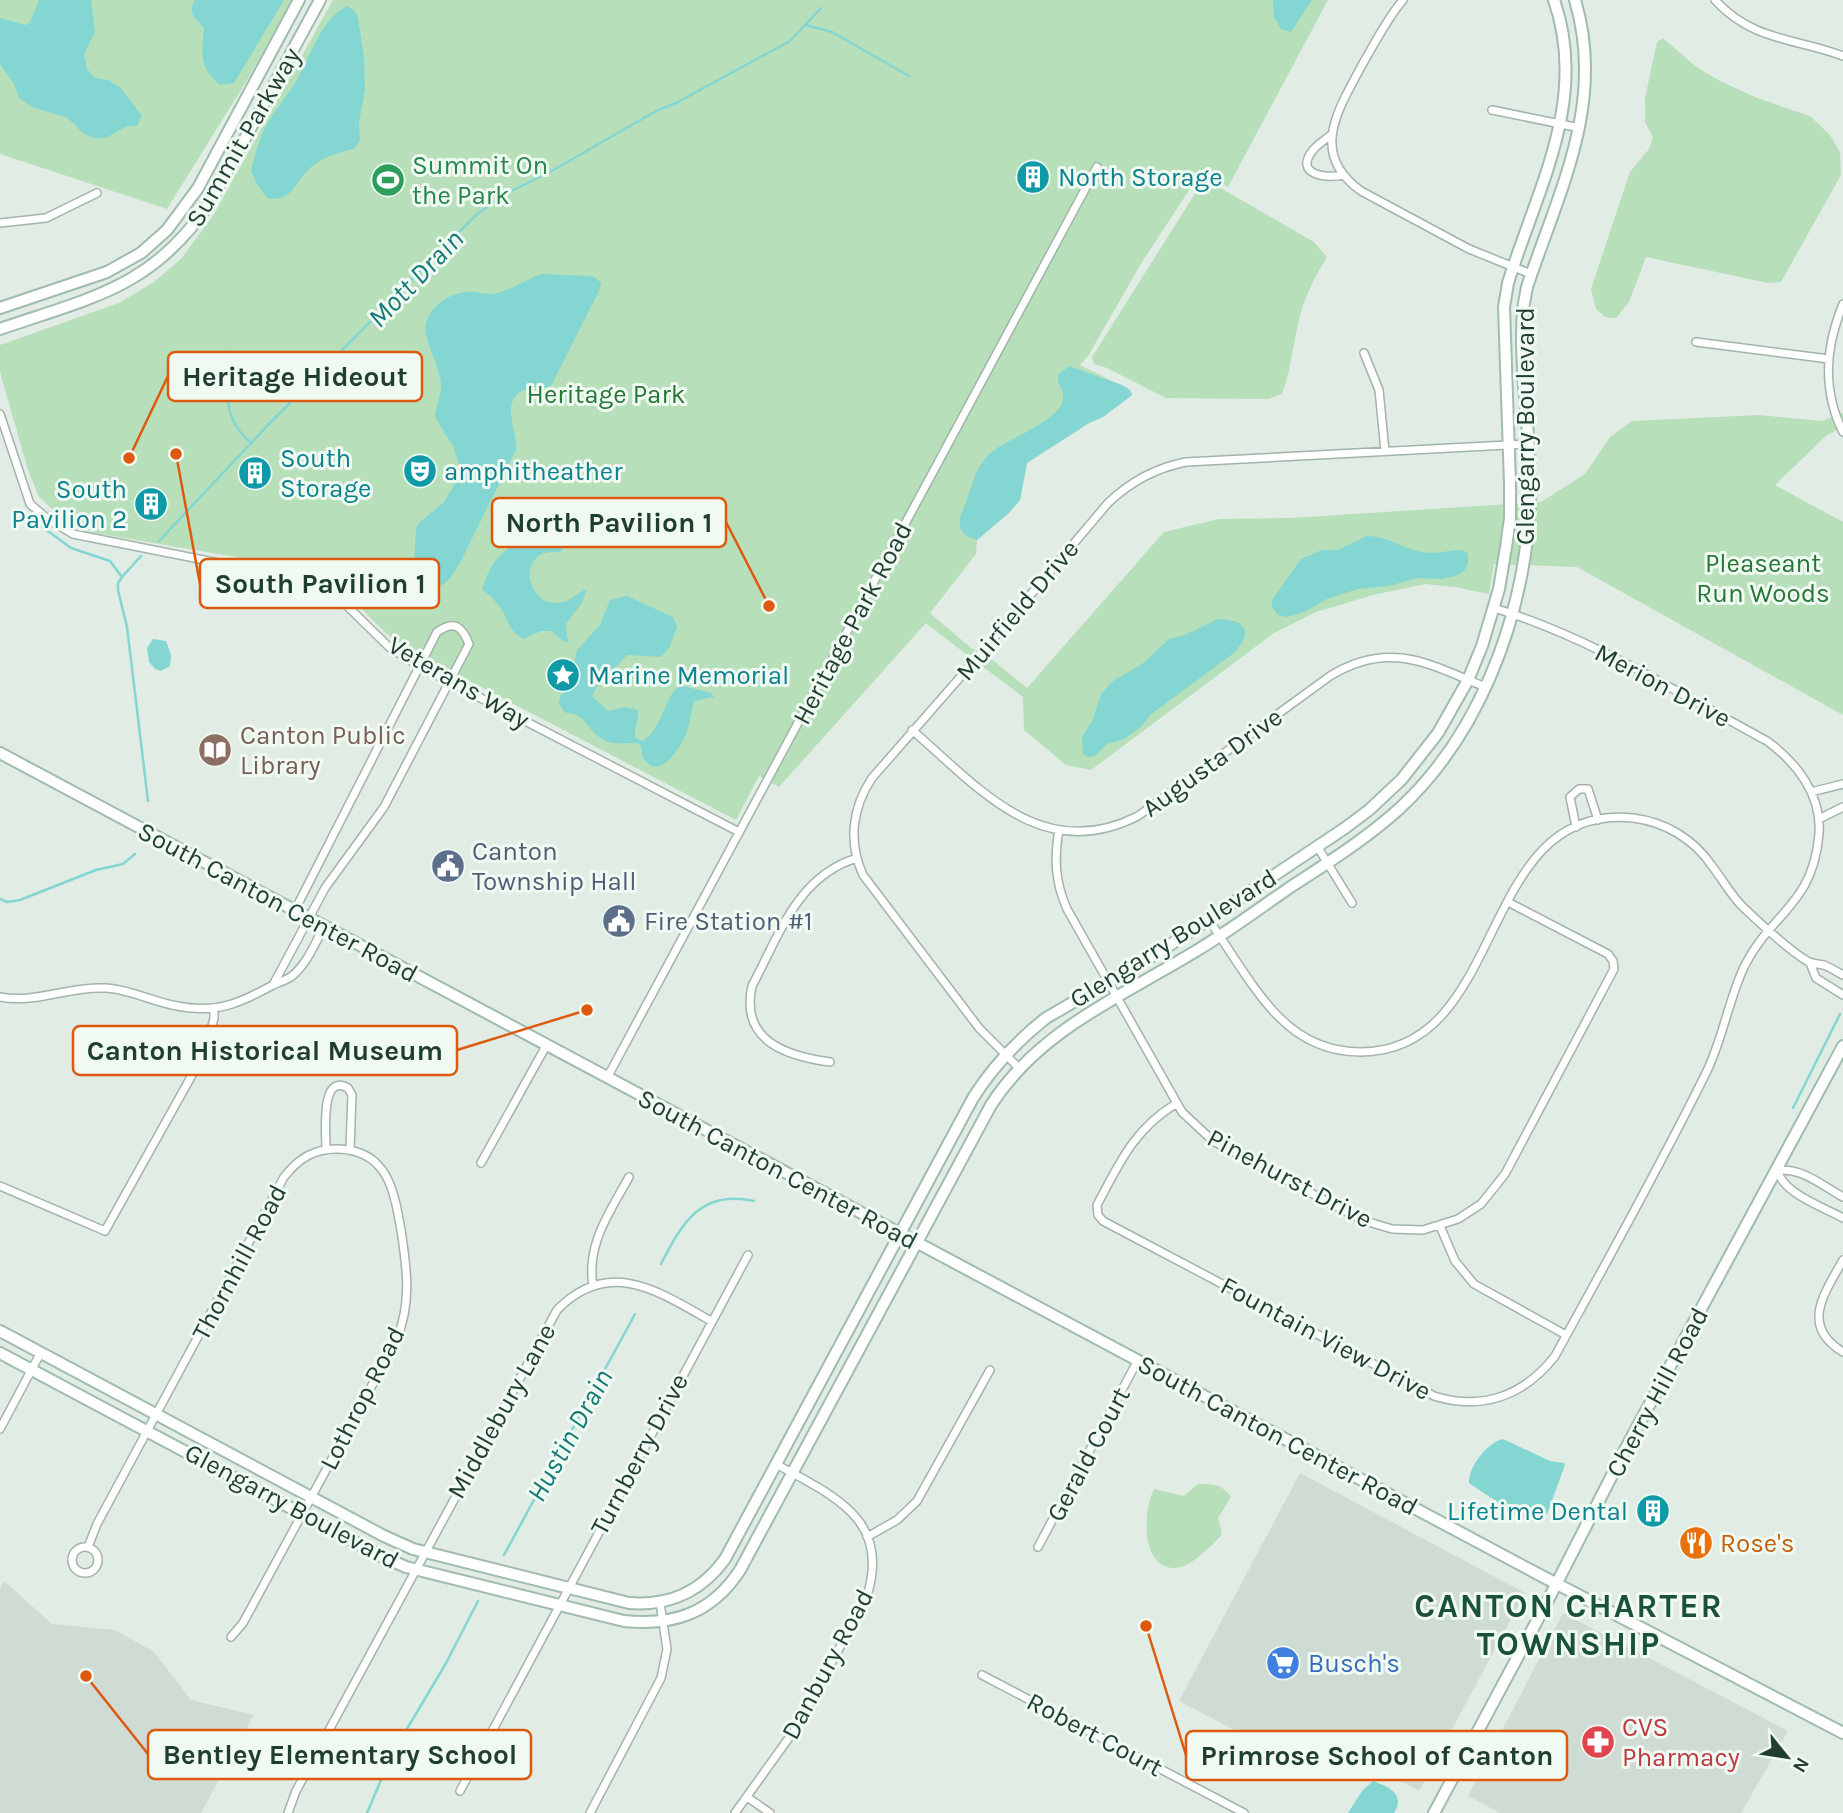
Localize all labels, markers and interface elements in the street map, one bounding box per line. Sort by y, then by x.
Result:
street label: Summit Parkway [180,42,307,232]
place label: Summit On the Park [412,150,548,211]
building icon: North Storage [1014,158,1052,196]
sports icon: Summit On the Park [369,161,407,199]
place label: North Storage [1058,162,1222,193]
water label: Mott Drain [361,223,470,334]
street label: Glengarry Boulevard [1510,307,1541,545]
callout: Heritage Hideout [168,352,422,401]
text: Heritage Hideout [182,360,408,393]
park label: Heritage Park [527,379,685,410]
place label: South Storage [280,443,371,504]
theatre icon: amphitheather [401,452,439,490]
building icon: South Storage [236,454,274,492]
place label: amphitheather [444,456,623,487]
place label: South Pavilion 2 [11,474,127,535]
building icon: South Pavilion 2 [132,485,170,523]
callout: North Pavilion 1 [492,498,726,547]
text: North Pavilion 1 [506,506,712,539]
street label: Heritage Park Road [786,517,919,730]
street label: Muirfield Drive [949,534,1085,687]
park label: Pleaseant Run Woods [1696,548,1830,609]
callout: South Pavilion 1 [200,559,439,608]
text: South Pavilion 1 [214,567,426,600]
street label: Veterans Way [382,629,535,735]
street label: Merion Drive [1590,637,1736,734]
place icon: Marine Memorial [544,656,582,694]
place label: Marine Memorial [588,660,789,691]
street label: Augusta Drive [1136,701,1288,824]
place label: Canton Public Library [240,720,406,781]
library icon: Canton Public Library [196,731,234,769]
street label: South Canton Center Road [132,815,423,990]
place label: Canton Township Hall [472,836,636,897]
public building icon: Canton Township Hall [429,847,467,885]
street label: Glengarry Boulevard [1064,862,1282,1015]
public building icon: Fire Station #1 [600,902,638,940]
place label: Fire Station #1 [644,906,813,937]
callout: Canton Historical Museum [73,1026,457,1075]
text: Canton Historical Museum [87,1034,443,1067]
street label: South Canton Center Road [632,1082,923,1257]
street label: Pinehurst Drive [1202,1122,1378,1235]
street label: Thornhill Road [185,1179,294,1345]
street label: Fountain View Drive [1215,1270,1436,1407]
street label: Cherry Hill Road [1600,1302,1715,1482]
street label: Middlebury Lane [440,1318,562,1504]
street label: Lothrop Road [313,1321,412,1475]
street label: South Canton Center Road [1132,1348,1423,1523]
water label: Hustin Drain [519,1363,619,1507]
street label: Turnberry Drive [584,1368,695,1540]
street label: Gerald Court [1040,1382,1137,1527]
street label: Glengarry Boulevard [179,1437,404,1576]
building icon: Lifetime Dental [1634,1492,1672,1530]
place label: Lifetime Dental [1447,1496,1628,1527]
restaurant icon: Rose's [1677,1524,1715,1562]
place label: Rose's [1720,1528,1794,1559]
street label: Danbury Road [775,1584,880,1745]
district label: CANTON CHARTER TOWNSHIP [1414,1587,1724,1663]
supermarket icon: Busch's [1264,1644,1302,1682]
place label: Busch's [1308,1648,1400,1679]
street label: Robert Court [1022,1686,1168,1783]
place label: CVS Pharmacy [1622,1712,1740,1773]
north arrow [1752,1722,1822,1792]
pharmacy icon: CVS Pharmacy [1579,1723,1617,1761]
callout: Bentley Elementary School [148,1730,531,1779]
callout: Primrose School of Canton [1186,1731,1567,1780]
text: Bentley Elementary School [163,1738,517,1771]
text: Primrose School of Canton [1200,1739,1554,1772]
text: N [1788,1754,1814,1776]

